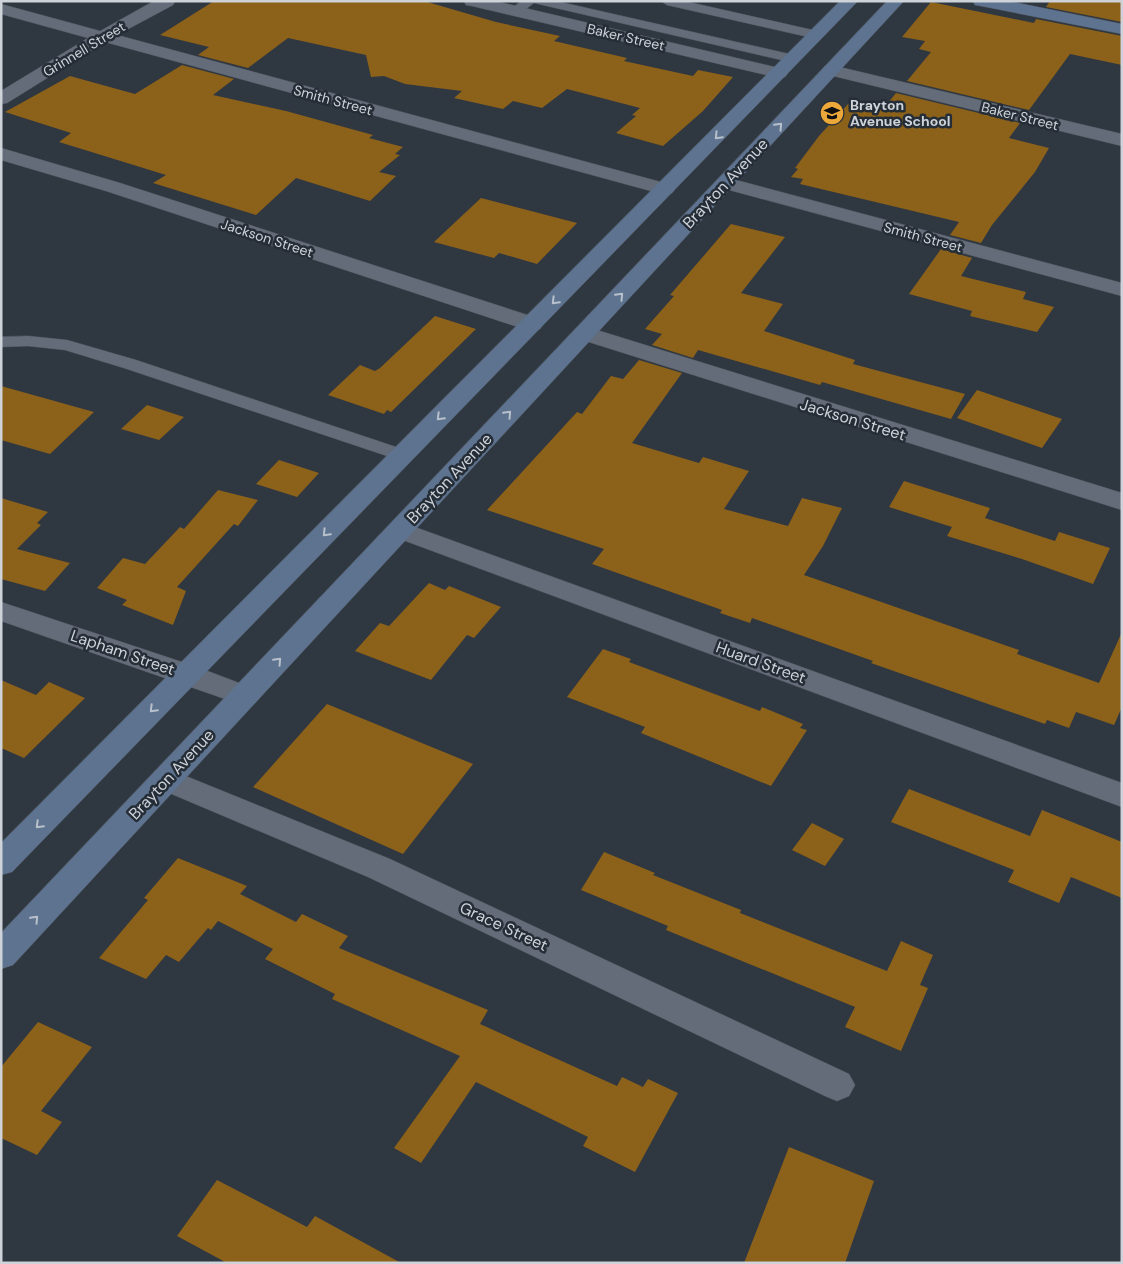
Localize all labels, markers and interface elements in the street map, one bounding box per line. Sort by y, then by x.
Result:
street label: Grinnell Street [40,17,128,81]
street label: Baker Street [585,19,667,55]
street label: Smith Street [292,81,374,119]
place label: Brayton Avenue School [850,96,951,130]
street label: Baker Street [979,98,1061,134]
school or university icon: Brayton Avenue School [819,100,845,126]
one-way arrow [773,123,782,132]
one-way arrow [714,130,723,139]
street label: Brayton Avenue [678,134,773,233]
street label: Jackson Street [219,215,315,261]
street label: Smith Street [882,218,964,256]
one-way arrow [614,292,623,301]
one-way arrow [552,296,561,305]
street label: Jackson Street [797,393,908,446]
one-way arrow [437,411,446,420]
one-way arrow [503,411,512,420]
street label: Brayton Avenue [402,429,497,528]
one-way arrow [323,527,332,536]
street label: Lapham Street [68,625,178,680]
street label: Huard Street [713,637,809,688]
one-way arrow [272,657,281,666]
one-way arrow [150,703,159,712]
street label: Brayton Avenue [124,725,219,824]
one-way arrow [36,819,45,828]
street label: Grace Street [456,897,551,956]
one-way arrow [29,916,38,925]

